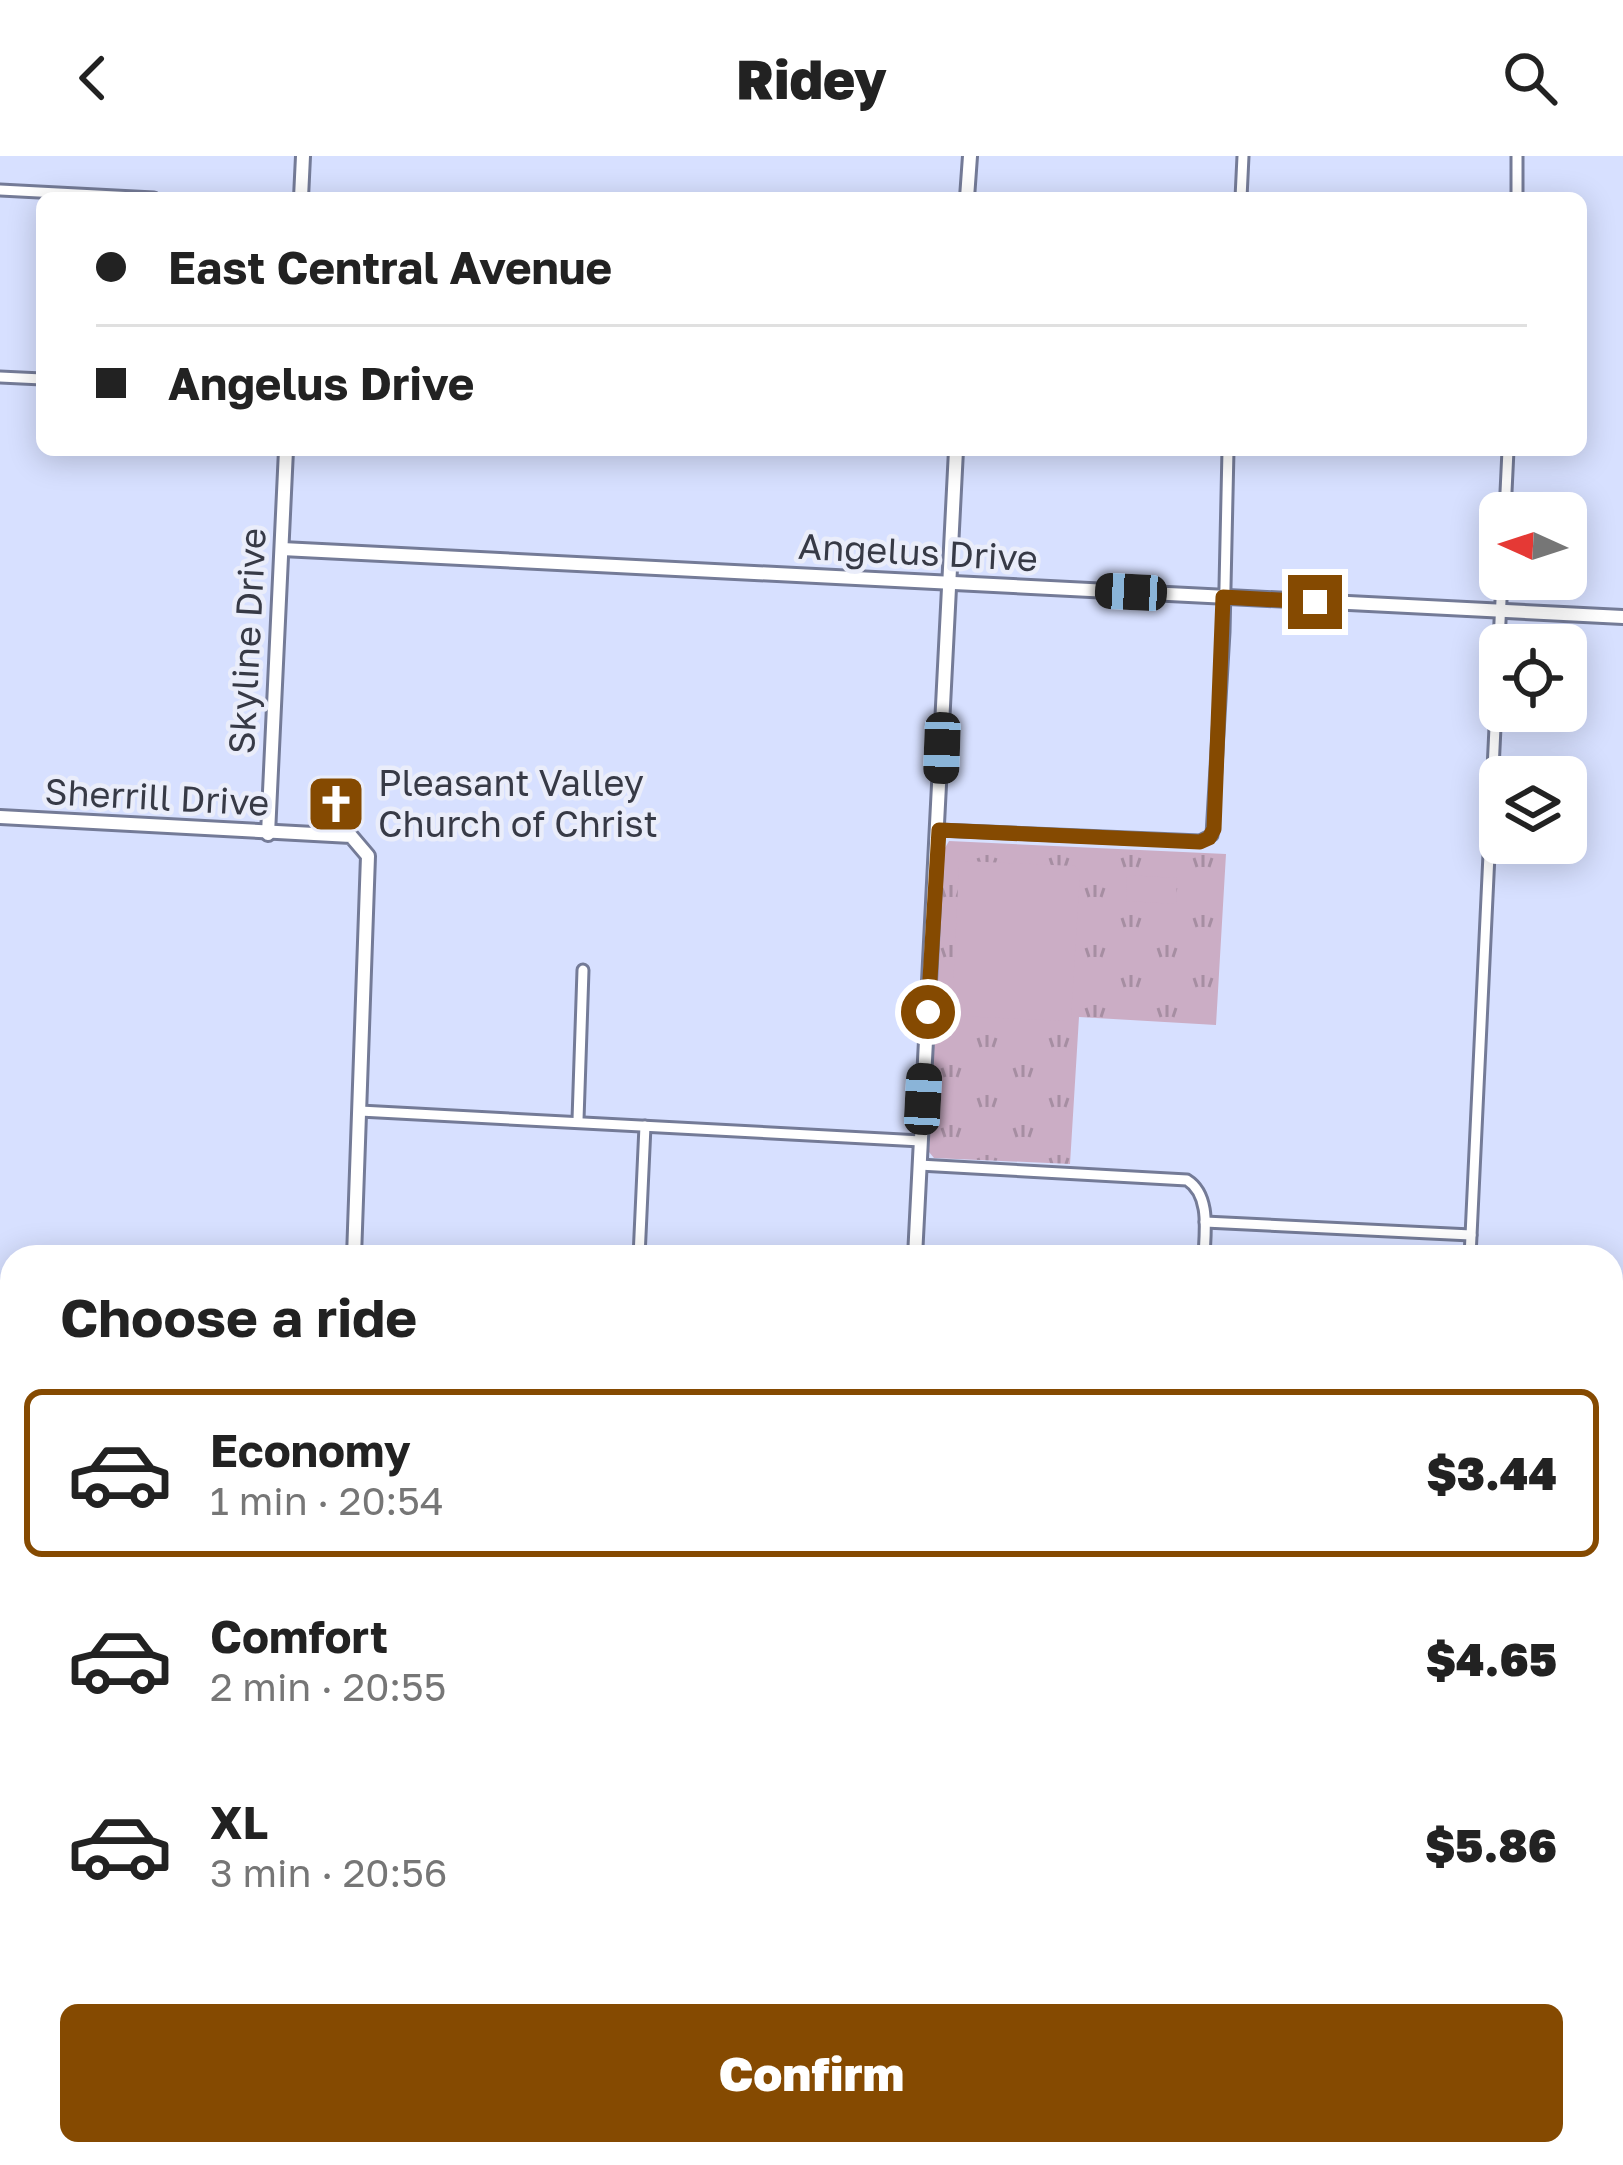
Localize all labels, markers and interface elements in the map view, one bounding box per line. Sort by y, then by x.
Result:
icon: back [60,45,126,111]
icon: search [1497,45,1563,111]
text: Ridey [736,46,887,111]
text: East Central Avenue [168,240,612,294]
text: Angelus Drive [168,356,474,410]
north arrow [1479,492,1587,600]
map controls [1479,492,1587,864]
street label: Angelus Drive [797,524,1039,579]
street label: Skyline Drive [219,527,274,755]
car [1094,572,1168,612]
route end [1288,575,1342,629]
button: locate [1479,624,1587,732]
car [923,711,961,785]
button: layers [1479,756,1587,864]
place label: Pleasant Valley Church of Christ [378,761,658,845]
street label: Sherrill Drive [44,769,271,824]
church icon: Pleasant Valley Church of Christ [305,773,367,835]
route start [901,985,955,1039]
car [903,1062,943,1136]
text: Choose a ride [60,1284,417,1349]
icon: car [66,1419,174,1527]
text: Economy [210,1423,411,1477]
text: $3.44 [1426,1446,1557,1500]
text: 1 min · 20:54 [210,1477,444,1524]
icon: car [66,1605,174,1713]
text: Comfort [210,1609,388,1663]
text: $4.65 [1426,1632,1557,1686]
text: 2 min · 20:55 [210,1663,446,1710]
icon: car [66,1791,174,1899]
text: XL [210,1795,268,1849]
text: $5.86 [1425,1818,1557,1872]
text: 3 min · 20:56 [210,1849,447,1896]
button: Confirm [60,2004,1563,2142]

